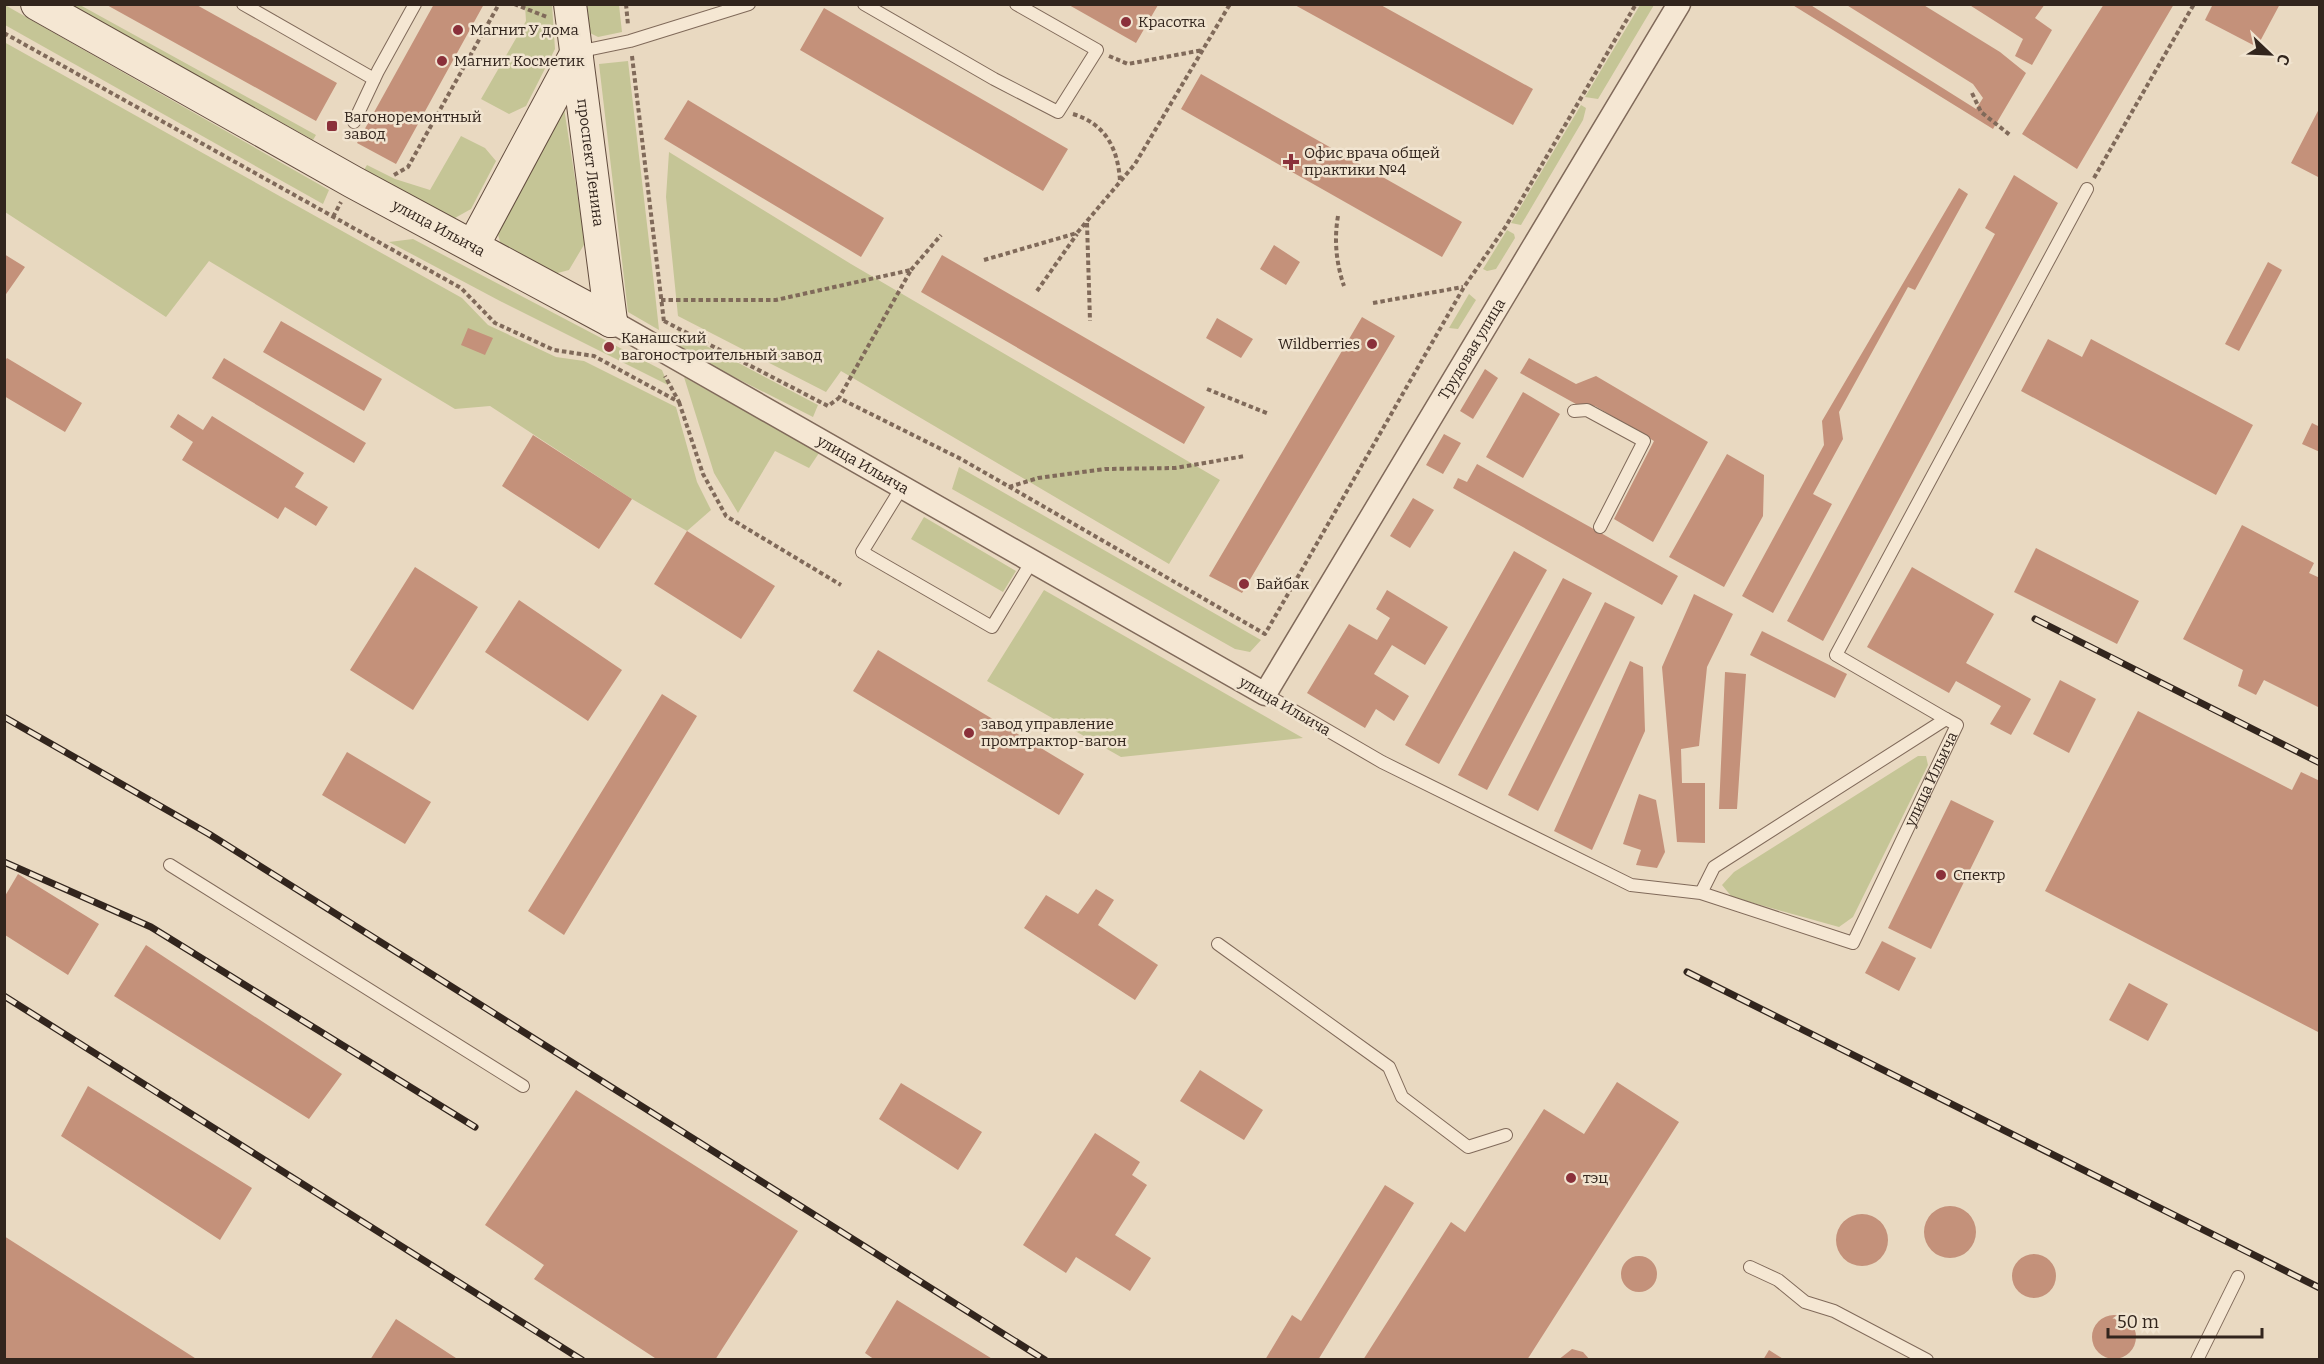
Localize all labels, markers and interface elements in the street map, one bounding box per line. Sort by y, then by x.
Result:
place label: Красотка [1138,13,1205,31]
marker: Красотка [1119,15,1133,29]
place label: Магнит У дома [470,21,579,39]
marker: Магнит У дома [451,23,465,37]
north arrow [2240,24,2300,84]
text: С [2273,51,2294,68]
place label: Магнит Косметик [454,52,585,70]
marker: Магнит Косметик [435,54,449,68]
street label: проспект Ленина [573,98,608,228]
place label: Вагоноремонтный завод [344,108,482,143]
marker: Вагоноремонтный завод [325,119,339,133]
place label: Офис врача общей практики №4 [1304,144,1440,179]
marker: Офис врача общей практики №4 [1282,153,1300,171]
street label: улица Ильича [388,195,488,260]
street label: Трудовая улица [1435,295,1509,403]
place label: Канашский вагоностроительный завод [621,329,822,364]
place label: Wildberries [1278,335,1360,353]
marker: Wildberries [1365,337,1379,351]
marker: Канашский вагоностроительный завод [602,340,616,354]
street label: улица Ильича [813,431,912,498]
place label: Байбак [1256,575,1309,593]
marker: Байбак [1237,577,1251,591]
street label: улица Ильича [1235,672,1334,739]
place label: завод управление промтрактор-вагон [981,715,1127,750]
marker: завод управление промтрактор-вагон [962,726,976,740]
street label: улица Ильича [1900,729,1961,830]
place label: Спектр [1953,866,2005,884]
marker: Спектр [1934,868,1948,882]
place label: тэц [1583,1169,1608,1187]
marker: тэц [1564,1171,1578,1185]
scale bar [2108,1301,2262,1339]
text: 50 m [2117,1311,2159,1333]

